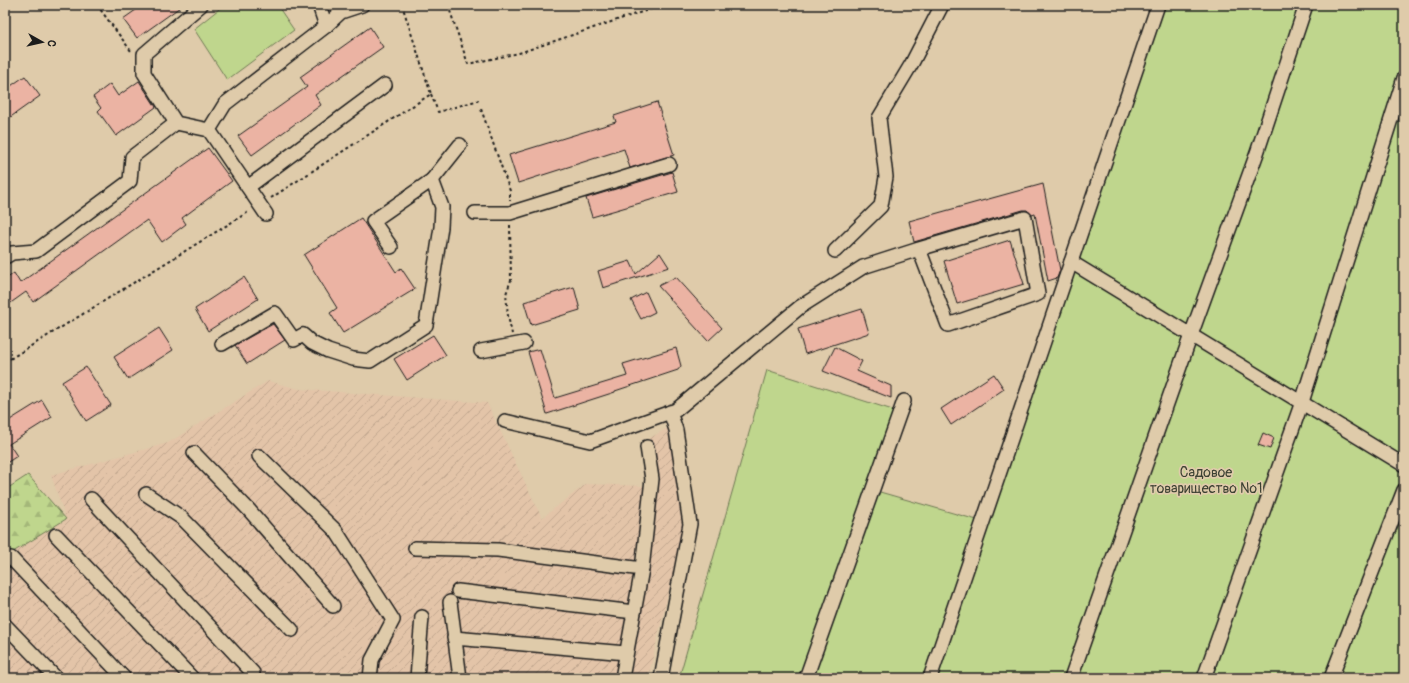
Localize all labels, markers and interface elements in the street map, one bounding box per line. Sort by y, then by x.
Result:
north arrow [22,22,62,62]
text: С [44,39,58,48]
park label: Садовое товарищество №1 [1150,464,1262,497]

